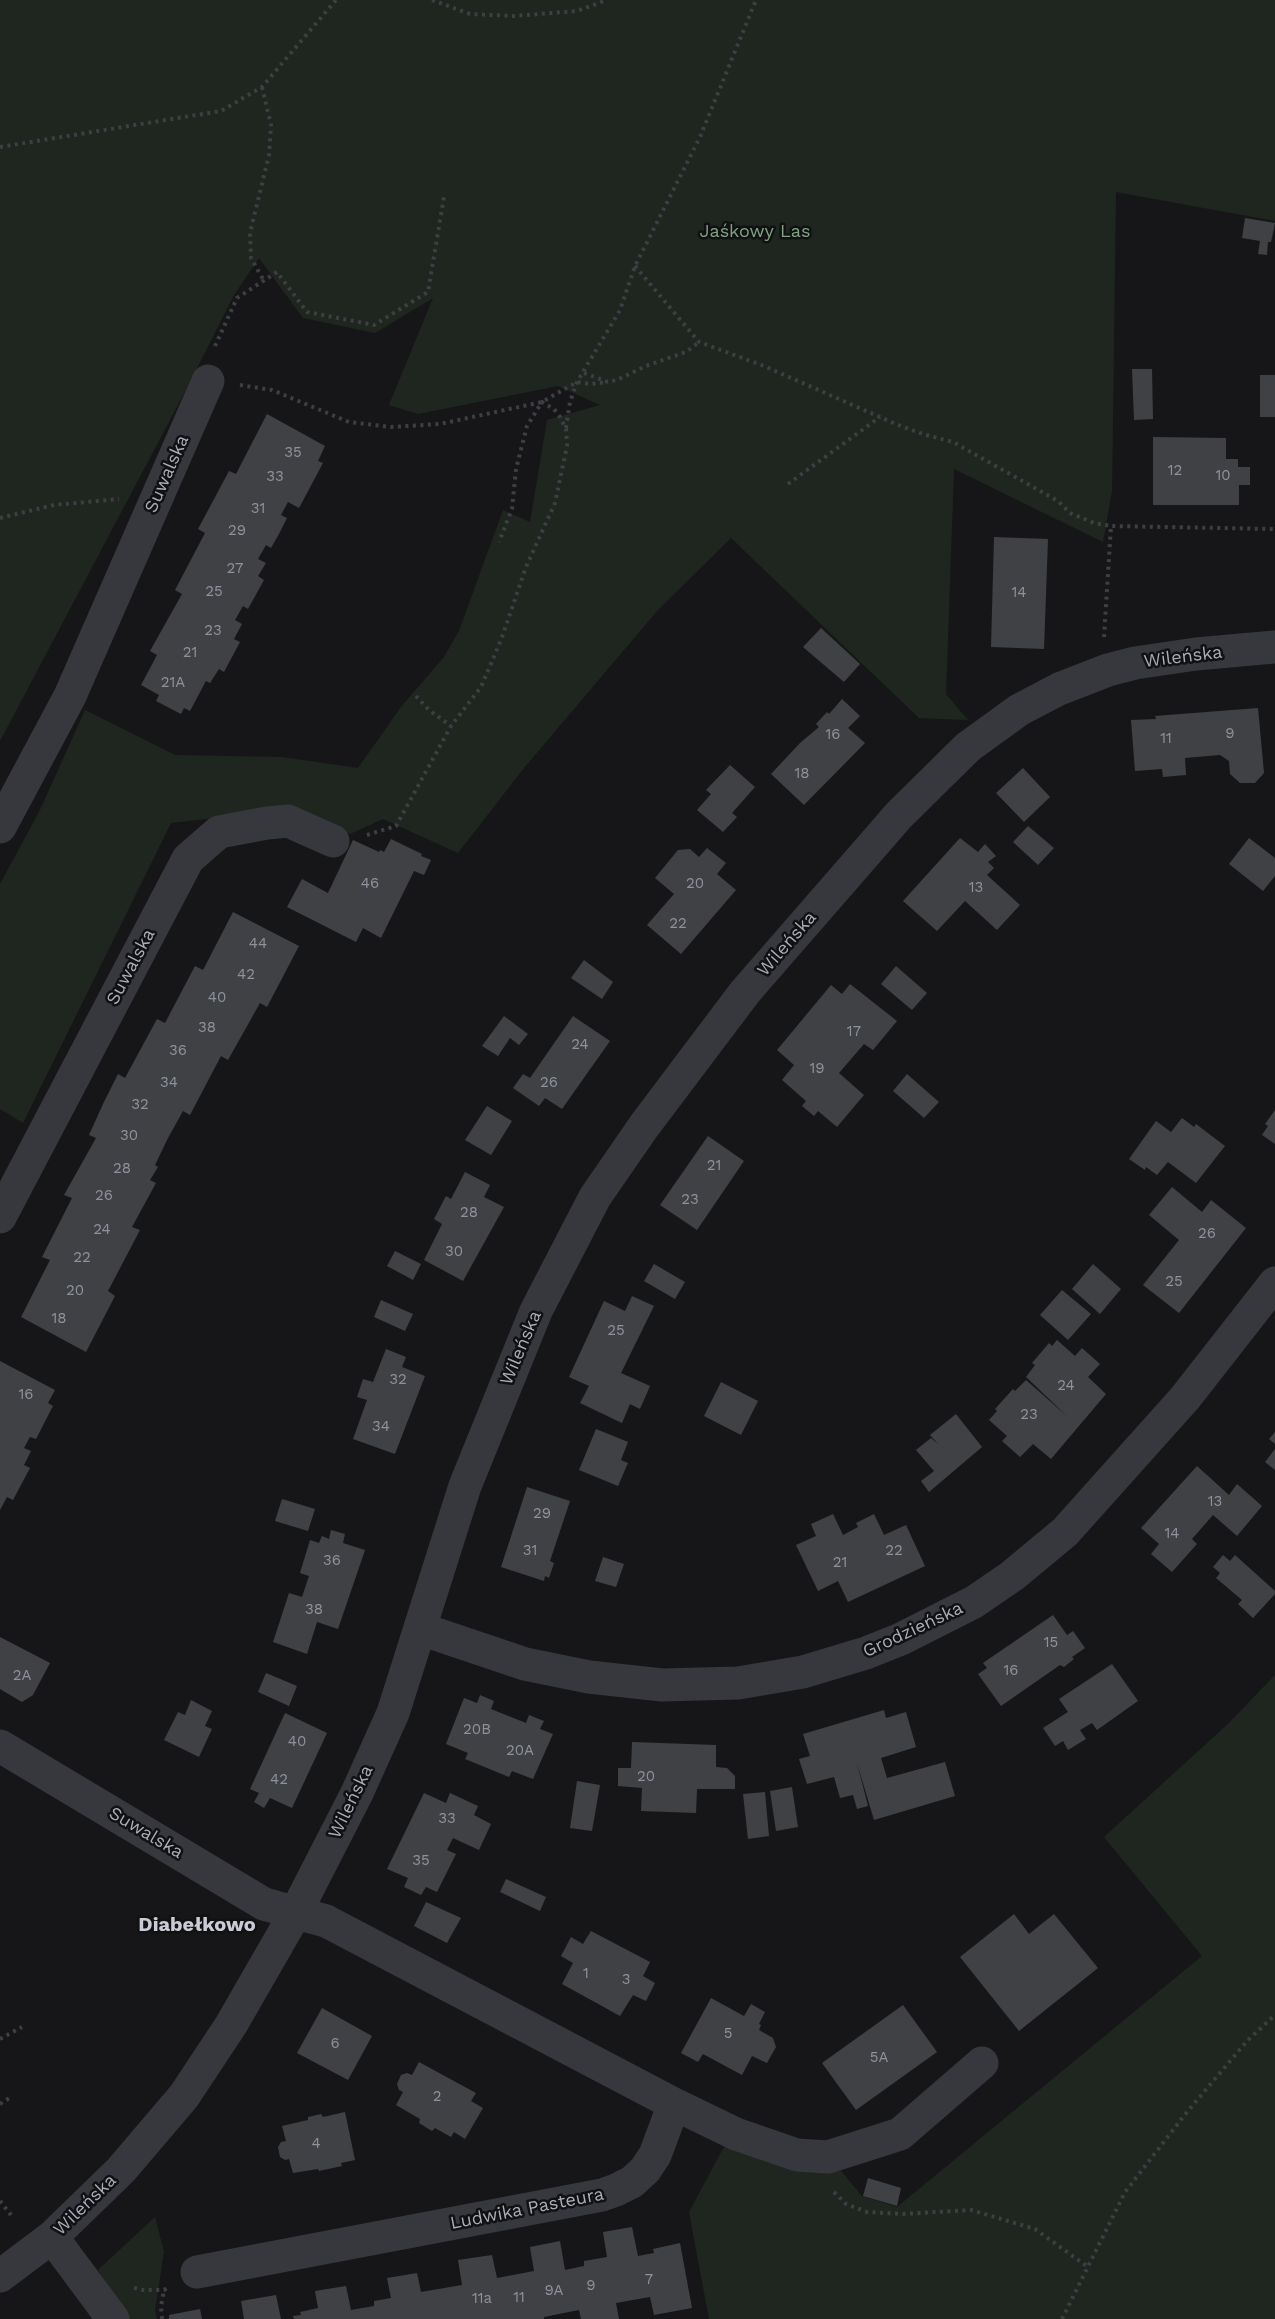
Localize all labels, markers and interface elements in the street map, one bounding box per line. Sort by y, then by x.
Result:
park label: Jaśkowy Las [700,221,810,243]
street label: Suwalska [140,432,194,516]
house number: 35 [284,444,302,462]
house number: 12 [1168,462,1182,480]
house number: 10 [1215,467,1231,485]
house number: 33 [266,468,284,486]
house number: 31 [251,500,265,518]
house number: 29 [228,522,246,540]
house number: 27 [227,560,243,578]
house number: 25 [205,583,223,601]
house number: 14 [1011,584,1027,602]
house number: 23 [204,622,222,640]
street label: Wileńska [1143,641,1223,673]
house number: 21 [183,644,197,662]
house number: 21A [161,674,185,692]
house number: 9 [1225,725,1235,743]
house number: 16 [826,726,840,744]
house number: 11 [1160,730,1172,748]
house number: 18 [794,765,810,783]
house number: 46 [361,875,379,893]
house number: 20 [686,875,704,893]
house number: 13 [969,879,983,897]
street label: Wileńska [753,907,821,981]
house number: 22 [669,915,687,933]
street label: Suwalska [102,925,160,1009]
house number: 44 [249,935,267,953]
house number: 42 [237,966,255,984]
house number: 40 [208,989,226,1007]
house number: 38 [198,1019,216,1037]
house number: 17 [847,1023,861,1041]
house number: 24 [571,1036,589,1054]
house number: 36 [169,1042,187,1060]
house number: 19 [809,1060,825,1078]
house number: 34 [160,1074,178,1092]
house number: 26 [540,1074,558,1092]
house number: 32 [131,1096,149,1114]
house number: 30 [120,1127,138,1145]
house number: 21 [707,1157,721,1175]
house number: 28 [113,1160,131,1178]
house number: 26 [95,1187,113,1205]
house number: 23 [681,1191,699,1209]
house number: 28 [460,1204,478,1222]
house number: 24 [93,1221,111,1239]
house number: 26 [1198,1225,1216,1243]
house number: 30 [445,1243,463,1261]
house number: 22 [73,1249,91,1267]
house number: 25 [1165,1273,1183,1291]
house number: 20 [66,1282,84,1300]
street label: Wileńska [496,1308,546,1388]
house number: 18 [51,1310,67,1328]
house number: 25 [607,1322,625,1340]
house number: 32 [389,1371,407,1389]
house number: 24 [1057,1377,1075,1395]
house number: 16 [19,1386,33,1404]
house number: 23 [1020,1406,1038,1424]
house number: 34 [372,1418,390,1436]
house number: 13 [1208,1493,1222,1511]
house number: 29 [533,1505,551,1523]
house number: 14 [1164,1525,1180,1543]
house number: 31 [523,1542,537,1560]
house number: 22 [885,1542,903,1560]
house number: 36 [323,1552,341,1570]
house number: 21 [833,1554,847,1572]
street label: Grodzieńska [860,1597,966,1663]
house number: 38 [305,1601,323,1619]
house number: 15 [1044,1634,1058,1652]
house number: 16 [1004,1662,1018,1680]
house number: 2A [13,1667,31,1685]
house number: 20B [463,1721,491,1739]
house number: 40 [288,1733,306,1751]
house number: 20A [506,1742,534,1760]
street label: Wileńska [324,1762,378,1842]
house number: 20 [637,1768,655,1786]
house number: 42 [270,1771,288,1789]
street label: Suwalska [105,1802,187,1864]
house number: 33 [438,1810,456,1828]
house number: 35 [412,1852,430,1870]
district label: Diabełkowo [138,1913,256,1937]
house number: 1 [583,1965,589,1983]
house number: 3 [622,1971,630,1989]
house number: 5 [724,2025,732,2043]
house number: 6 [330,2035,340,2053]
house number: 5A [870,2049,888,2067]
house number: 2 [433,2088,441,2106]
house number: 4 [311,2135,321,2153]
street label: Wileńska [49,2170,121,2240]
street label: Ludwika Pasteura [448,2184,606,2234]
house number: 7 [645,2271,653,2289]
house number: 9 [586,2277,596,2295]
house number: 9A [544,2282,564,2300]
house number: 11 [513,2289,525,2307]
house number: 11a [472,2290,492,2308]

